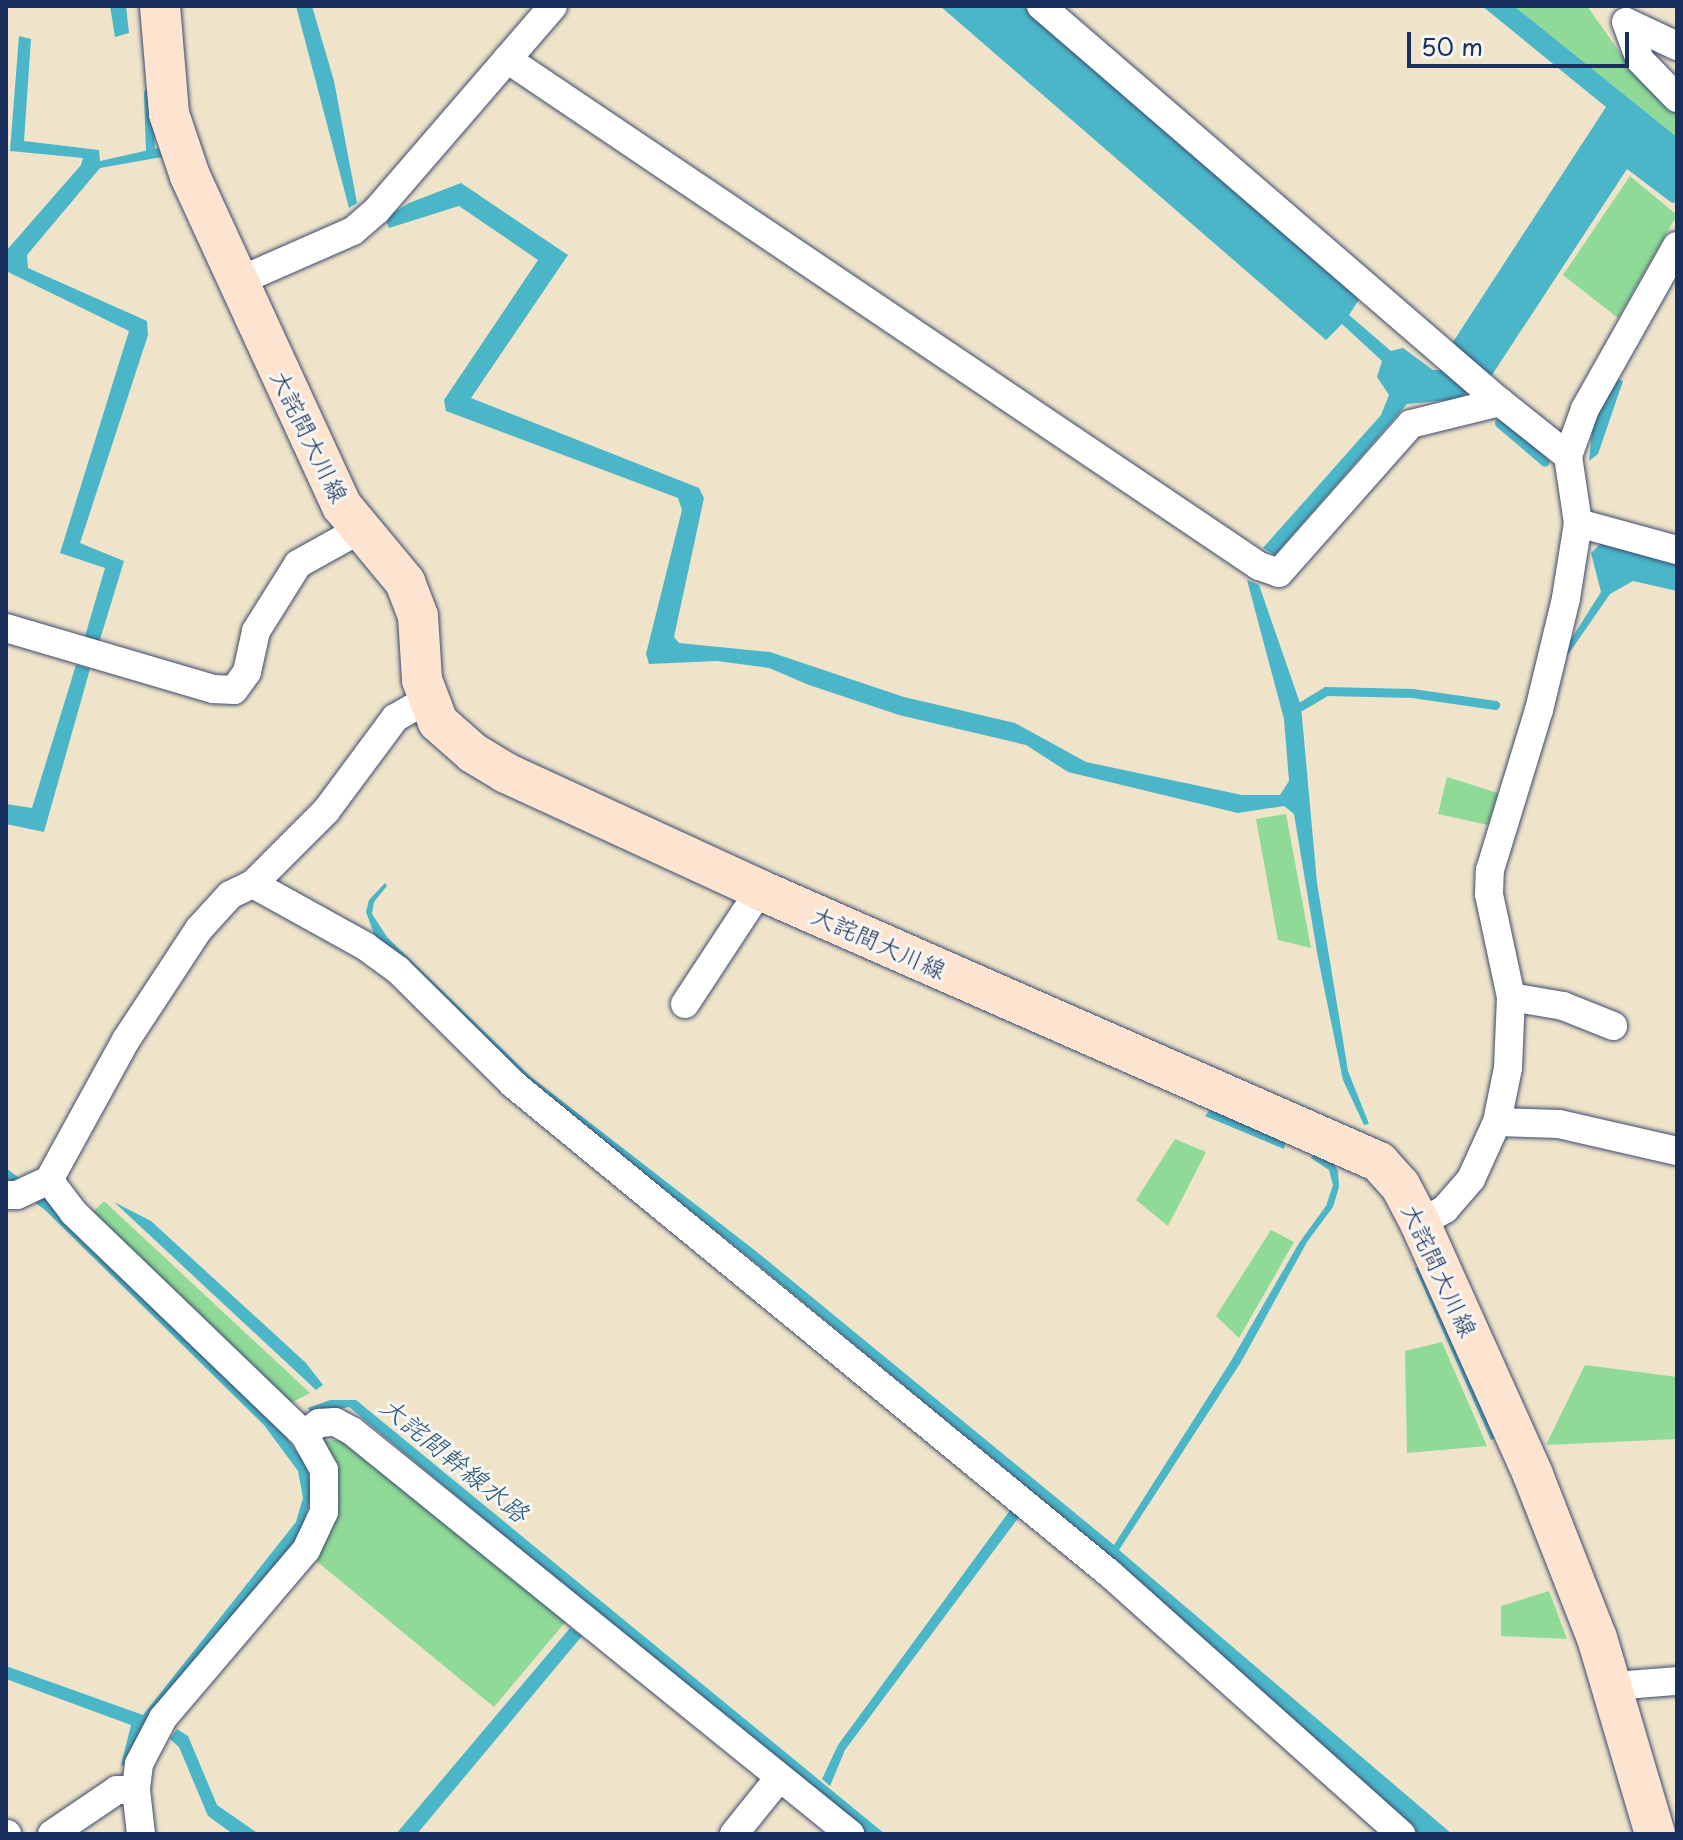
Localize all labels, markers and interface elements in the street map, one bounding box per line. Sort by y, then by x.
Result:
scale bar [1411,16,1633,66]
text: 50 m [1421,28,1483,64]
street label: 大詫間大川線 [265,365,355,507]
street label: 大詫間大川線 [807,900,951,984]
street label: 大詫間大川線 [1397,1199,1483,1341]
water label: 大詫間幹線水路 [374,1390,536,1528]

